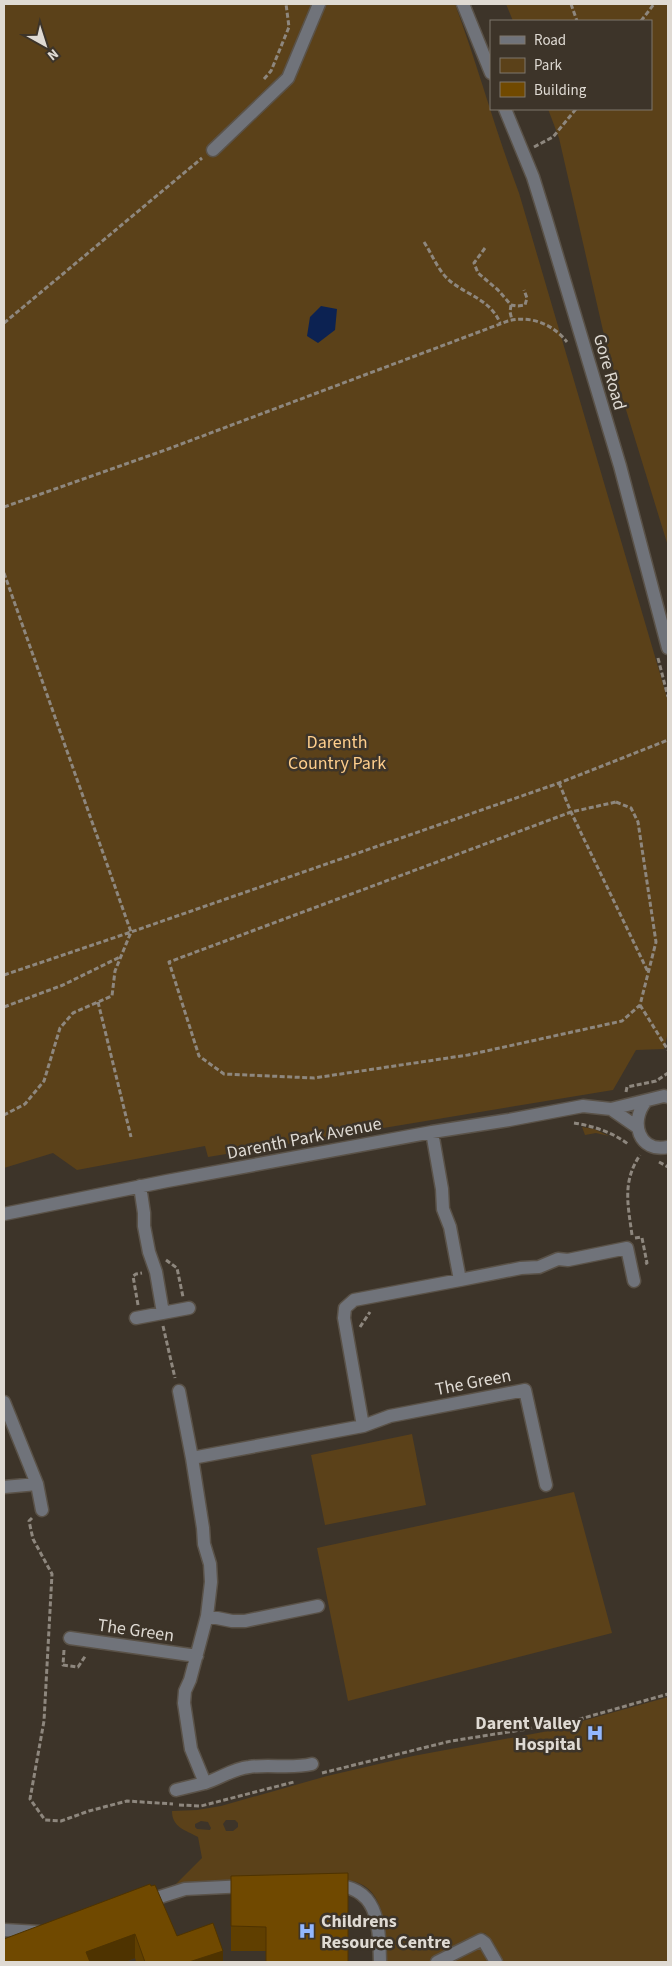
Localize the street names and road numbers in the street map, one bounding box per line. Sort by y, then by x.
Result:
street label: Gore Road [587,331,632,413]
street label: Darenth Park Avenue [225,1111,384,1166]
street label: The Green [433,1363,513,1402]
street label: The Green [96,1613,176,1648]

